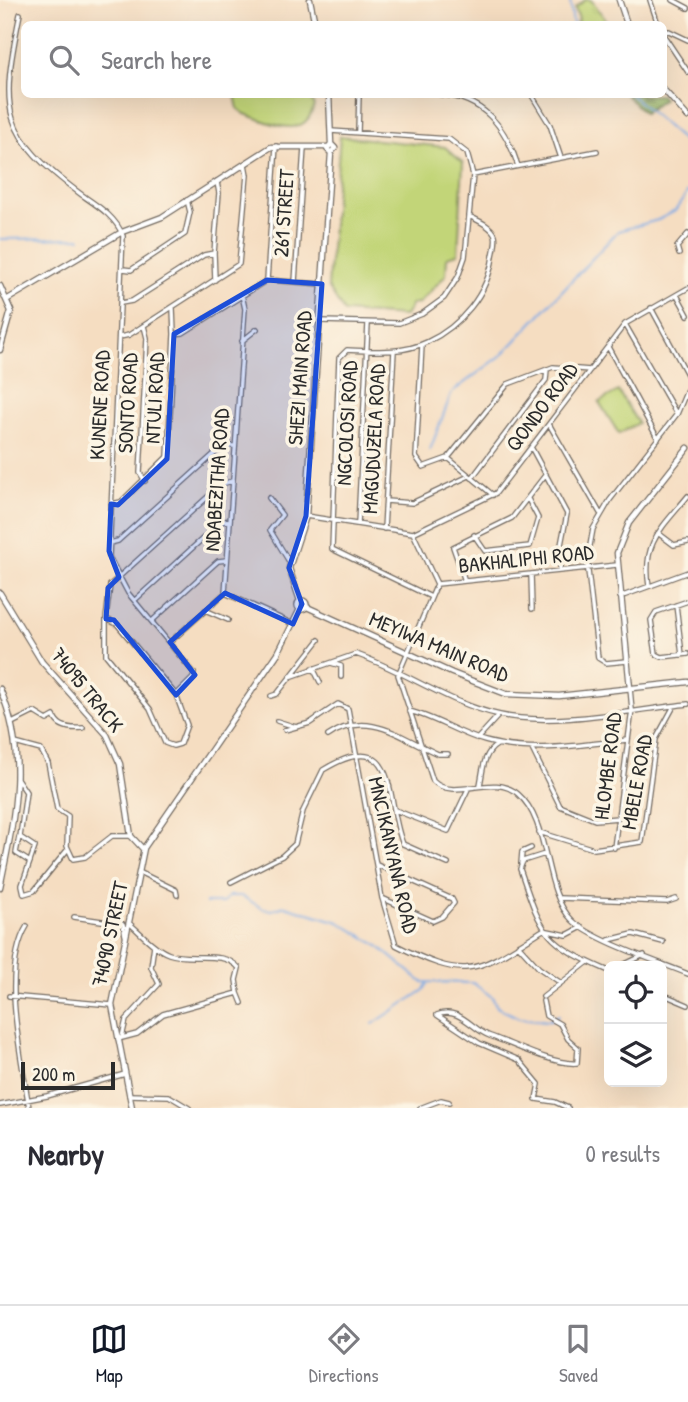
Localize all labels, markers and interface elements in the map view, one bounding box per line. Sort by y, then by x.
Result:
search box [21,21,667,98]
icon: search [45,41,83,79]
text: Search here [101,42,212,77]
street label: 261 STREET [266,167,301,258]
street label: SHEZI MAIN ROAD [280,310,319,446]
street label: KUNENE ROAD [82,349,117,461]
street label: NTULI ROAD [138,351,171,444]
street label: SONTO ROAD [110,352,145,454]
street label: QONDO ROAD [499,356,585,457]
street label: NGCOLOSI ROAD [329,360,364,486]
street label: MAGUDUZELA ROAD [355,363,392,515]
street label: NDABEZITHA ROAD [197,408,236,552]
street label: BAKHALIPHI ROAD [457,537,595,580]
street label: MEYIWA MAIN ROAD [365,604,514,689]
street label: 74095 TRACK [44,641,131,738]
street label: HLOMBE ROAD [587,711,628,821]
street label: MBELE ROAD [614,732,659,832]
street label: MNCIKANYANA ROAD [361,774,426,936]
street label: 74090 STREET [84,877,135,989]
map controls [604,961,667,1087]
button: locate [604,961,667,1024]
button: layers [604,1024,667,1087]
scale bar [21,1059,116,1091]
text: 200 m [32,1061,75,1087]
text: Nearby [28,1134,104,1174]
text: 0 results [585,1138,660,1169]
tab: Map [90,1320,128,1388]
tab: Directions [309,1320,379,1388]
tab: Saved [559,1320,598,1388]

